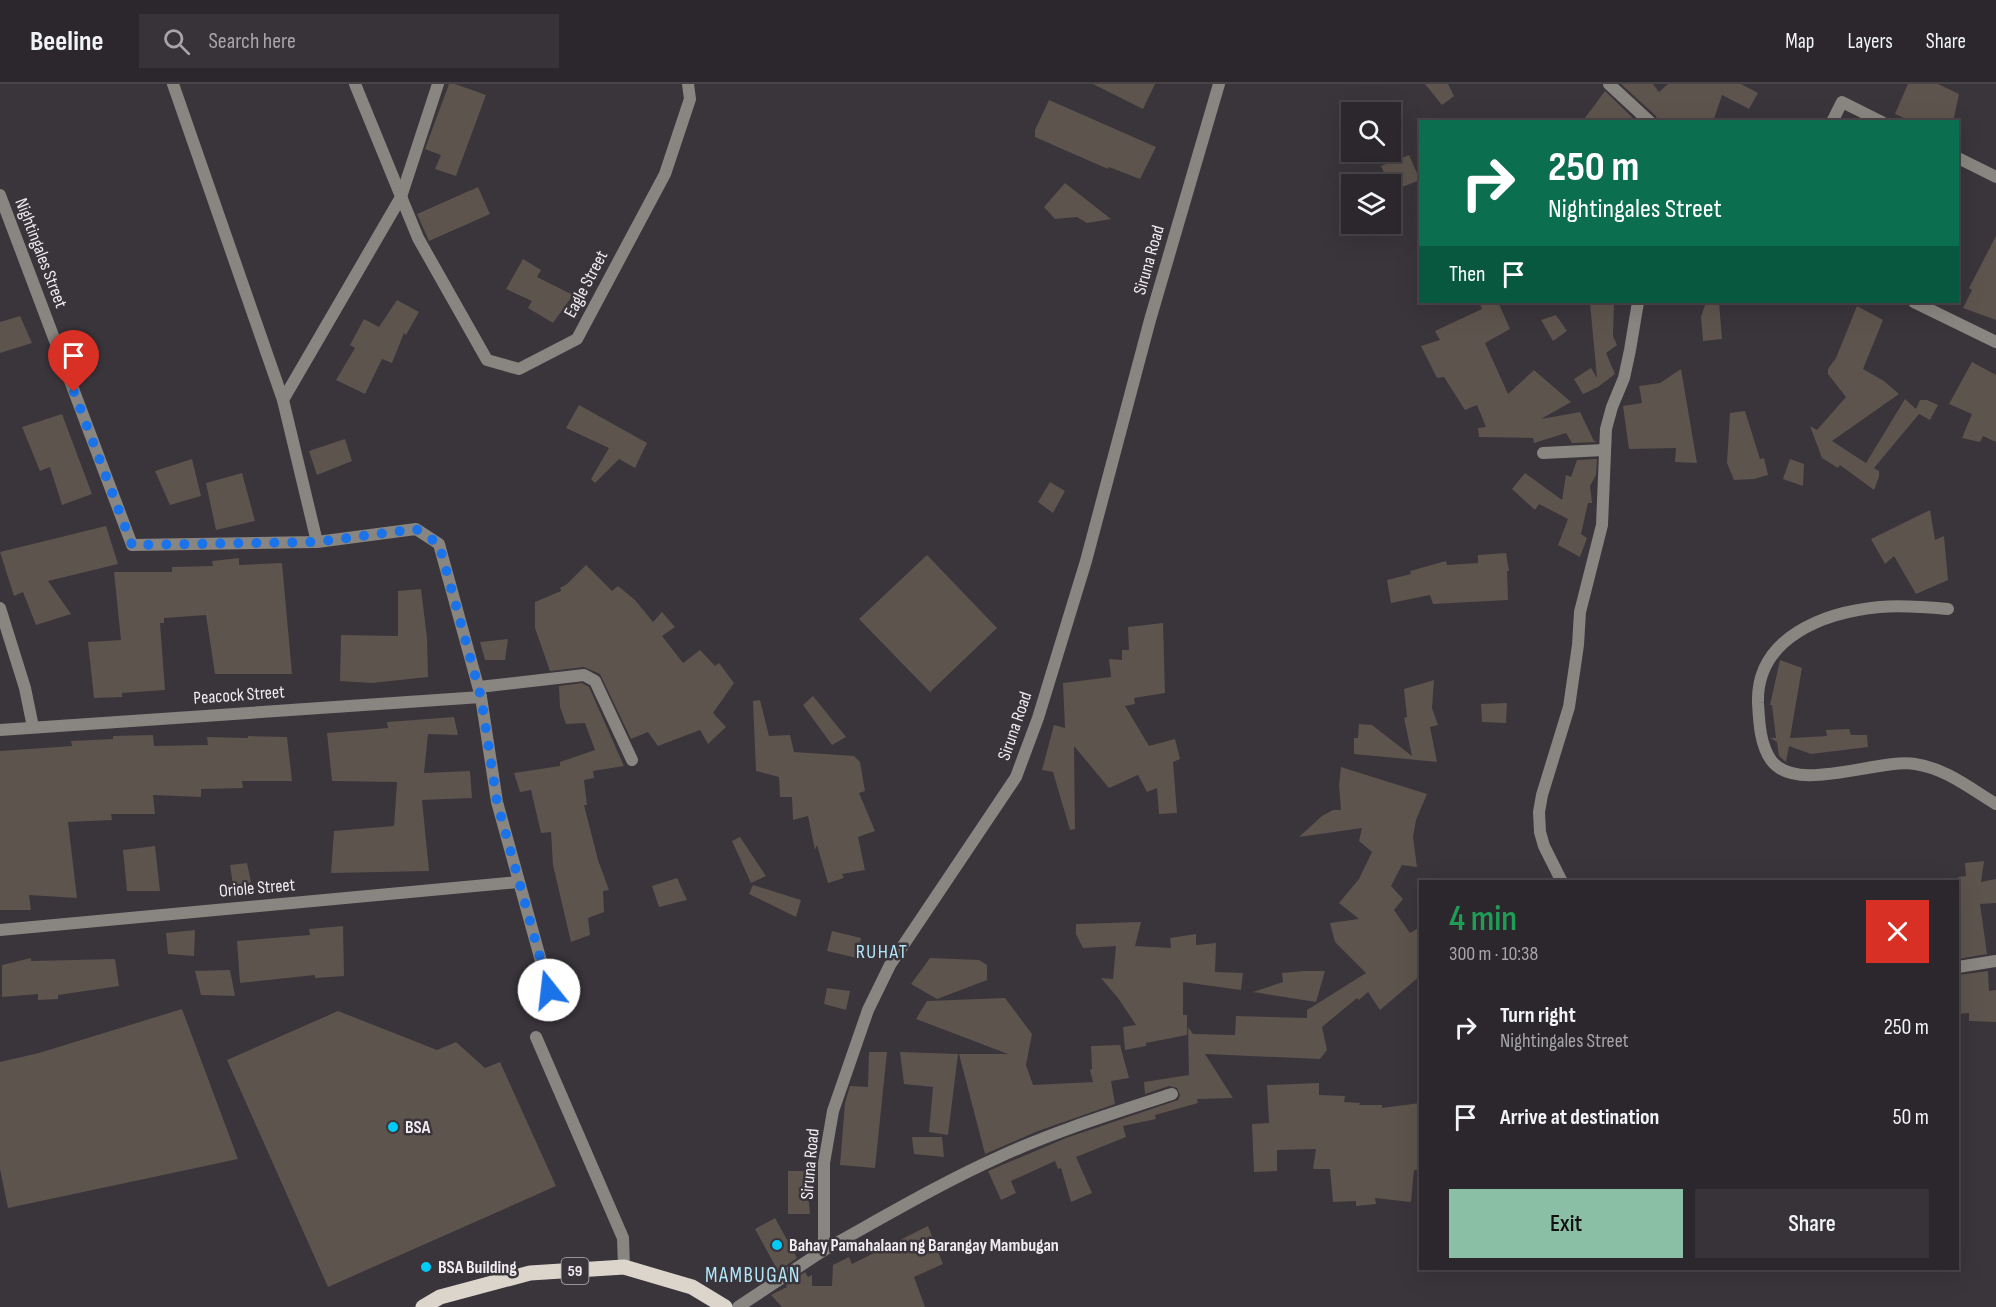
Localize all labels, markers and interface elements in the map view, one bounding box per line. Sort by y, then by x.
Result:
search box [139,14,559,68]
text: Beeline [30,25,103,58]
icon: search [160,25,193,58]
text: Search here [208,28,296,55]
text: Map [1785,29,1814,54]
text: Layers [1847,29,1893,54]
text: Share [1926,29,1966,54]
map controls [1341,102,1401,234]
button: search [1341,102,1401,162]
text: 250 m [1548,142,1639,193]
icon: right [1449,144,1527,222]
button: layers [1341,174,1401,234]
text: Nightingales Street [1548,193,1722,225]
street label: Nightingales Street [10,195,72,311]
street label: Siruna Road [1129,223,1169,297]
street label: Eagle Street [560,247,613,321]
icon: arrive [1497,258,1530,291]
text: Then [1449,261,1485,288]
pin [48,330,99,392]
icon: arrive [57,339,90,372]
street label: Peacock Street [193,681,286,709]
street label: Siruna Road [993,689,1037,763]
street label: Oriole Street [218,874,296,902]
text: 4 min [1449,898,1517,941]
button: close [1866,900,1929,963]
district label: RUHAT [856,940,908,964]
text: 300 m · 10:38 [1449,942,1538,966]
position arrow [517,958,581,1022]
text: Turn right [1500,1002,1576,1029]
icon: right [1449,1011,1482,1044]
text: 250 m [1884,1014,1929,1041]
text: Nightingales Street [1500,1029,1629,1053]
icon: arrive [1449,1101,1482,1134]
text: Arrive at destination [1500,1104,1659,1131]
text: 50 m [1893,1104,1929,1131]
place label: BSA [405,1117,431,1138]
marker: BSA [386,1120,400,1134]
street label: Siruna Road [796,1128,824,1200]
button: Exit [1449,1189,1683,1258]
button: Share [1695,1189,1929,1258]
place label: Bahay Pamahalaan ng Barangay Mambugan [789,1235,1059,1256]
marker: Bahay Pamahalaan ng Barangay Mambugan [770,1238,784,1252]
place label: BSA Building [438,1257,517,1278]
road number: 59 [562,1258,588,1284]
marker: BSA Building [419,1260,433,1274]
district label: MAMBUGAN [705,1263,801,1288]

